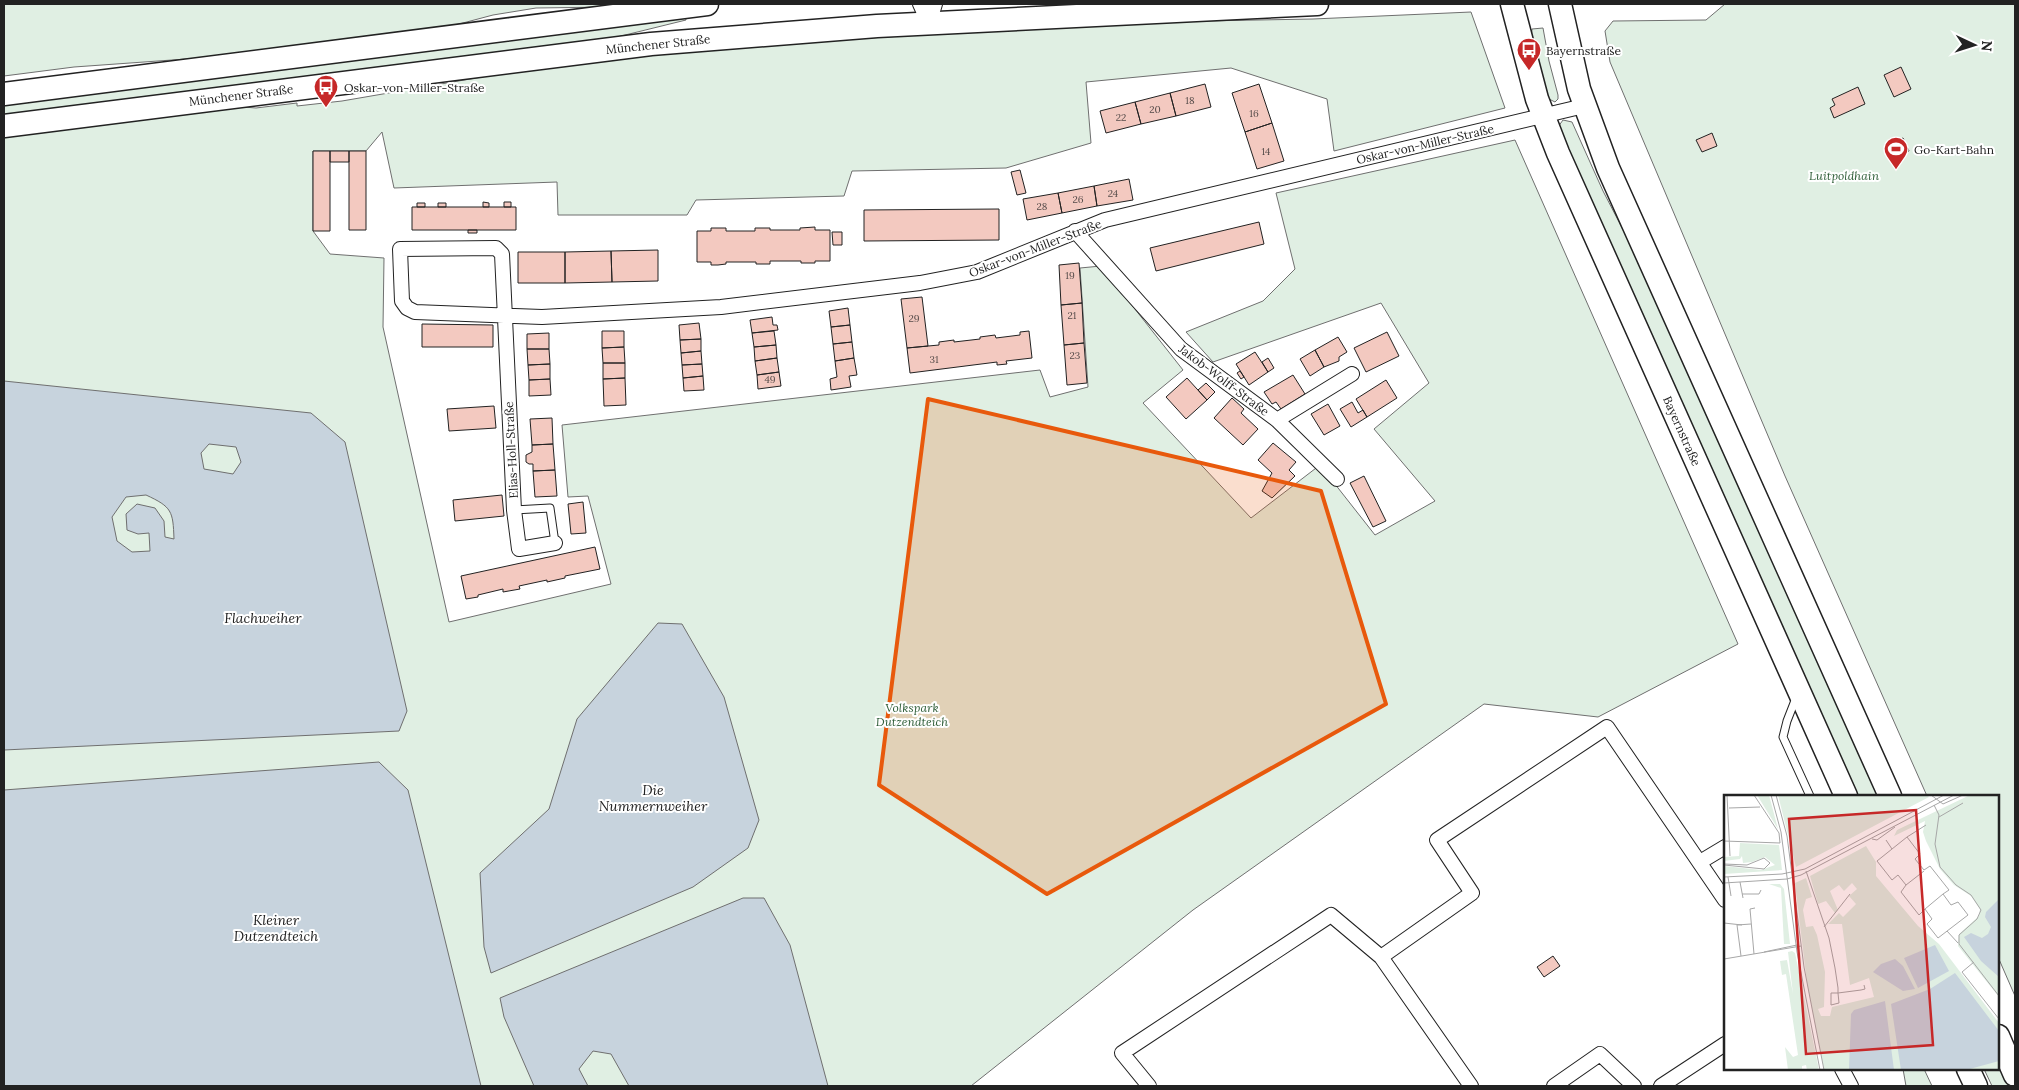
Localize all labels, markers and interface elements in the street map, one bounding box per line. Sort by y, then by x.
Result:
north arrow [1949,20,1999,70]
street label: Münchener Straße [605,31,712,57]
bus stop icon: Bayernstraße [1516,37,1542,71]
text: N [1978,40,1996,52]
place label: Bayernstraße [1546,43,1621,58]
bus stop icon: Oskar-von-Miller-Straße [313,74,339,108]
place label: Oskar-von-Miller-Straße [344,80,485,95]
street label: Münchener Straße [188,81,295,109]
house number: 18 [1185,94,1195,107]
house number: 20 [1149,103,1161,116]
house number: 16 [1249,107,1259,120]
house number: 22 [1116,111,1126,124]
street label: Oskar-von-Miller-Straße [1355,121,1496,167]
sports icon: Go-Kart-Bahn [1883,136,1909,170]
place label: Go-Kart-Bahn [1914,142,1994,157]
house number: 14 [1261,145,1271,158]
park label: Luitpoldhain [1809,168,1880,183]
house number: 24 [1108,187,1119,200]
house number: 26 [1072,193,1084,206]
house number: 28 [1037,200,1048,213]
street label: Oskar-von-Miller-Straße [967,216,1104,280]
house number: 19 [1065,269,1075,282]
house number: 21 [1067,309,1077,322]
house number: 29 [908,312,920,325]
street label: Jakob-Wolff-Straße [1175,341,1273,419]
house number: 23 [1070,349,1081,362]
house number: 31 [929,353,939,366]
house number: 49 [764,373,776,386]
street label: Bayernstraße [1660,394,1704,469]
street label: Elias-Holl-Straße [501,401,521,499]
water label: Flachweiher [224,609,302,627]
park label: Volkspark Dutzendteich [876,700,948,729]
water label: Die Nummernweiher [599,781,708,815]
inset map [1724,795,1999,1070]
water label: Kleiner Dutzendteich [234,911,318,945]

